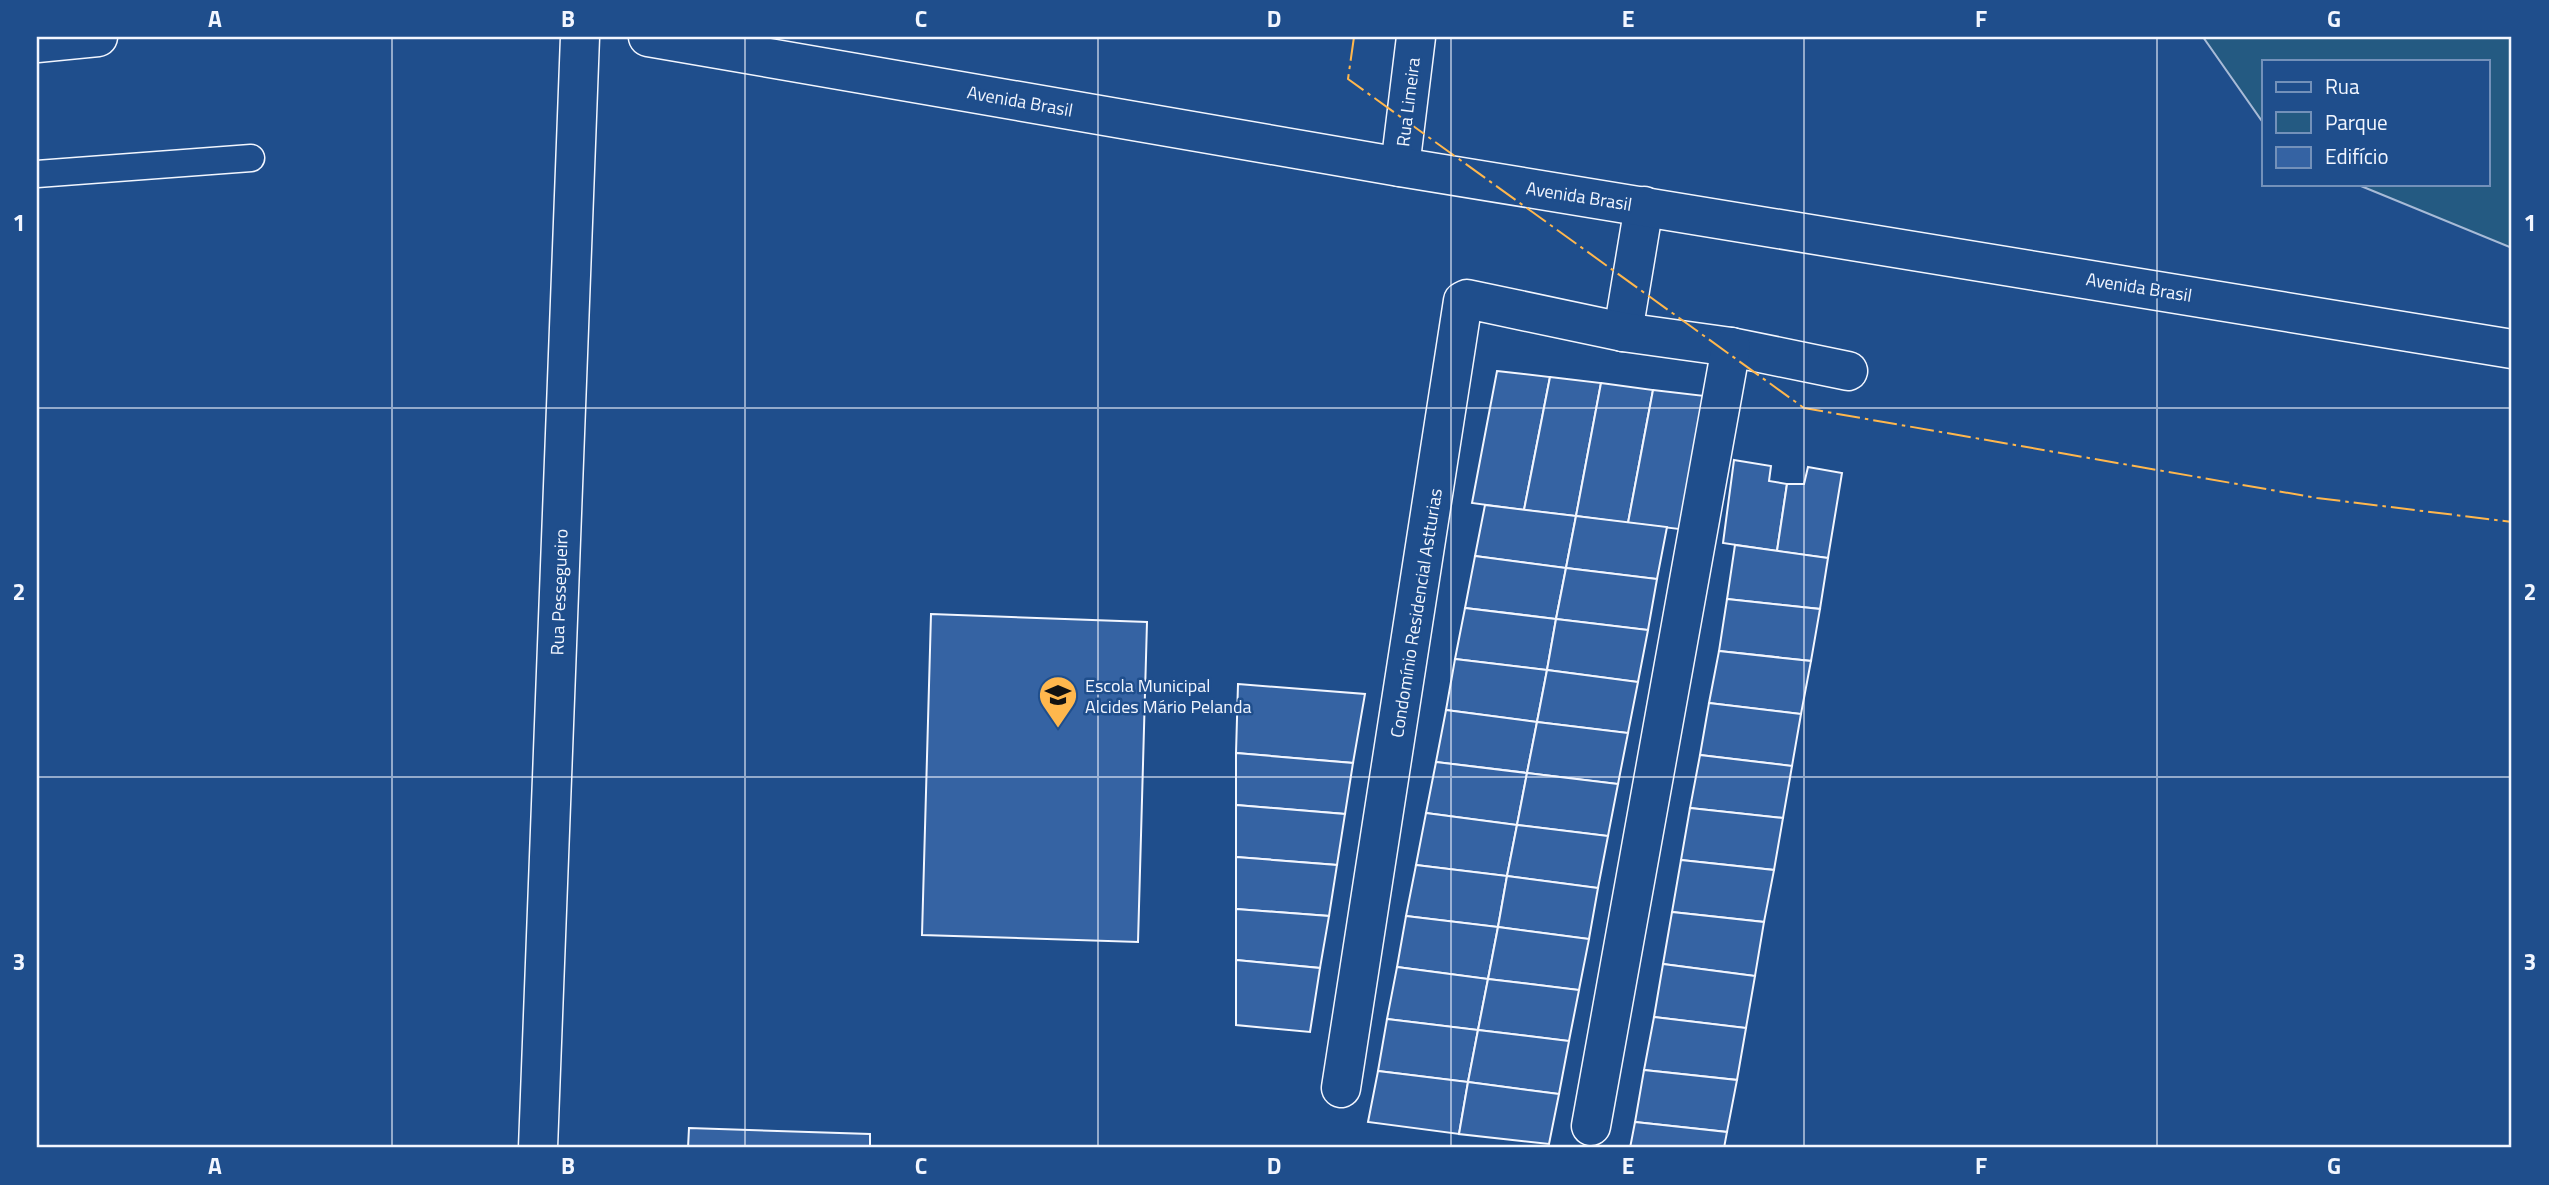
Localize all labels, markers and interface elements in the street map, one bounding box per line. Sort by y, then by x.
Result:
text: A [208,1,222,36]
text: B [561,1,575,36]
text: C [915,1,927,36]
text: D [1267,1,1281,36]
text: E [1622,1,1634,36]
text: F [1975,1,1987,36]
text: G [2327,1,2341,36]
street label: Rua Limeira [1389,56,1427,148]
legend [2262,60,2490,186]
text: Rua [2325,70,2360,102]
street label: Avenida Brasil [965,78,1075,124]
text: Parque [2325,106,2388,138]
text: Edifício [2325,140,2389,172]
street label: Avenida Brasil [1524,174,1634,218]
text: 1 [13,205,25,240]
text: 1 [2524,205,2536,240]
street label: Avenida Brasil [2084,265,2194,309]
street label: Condomínio Residencial Astturias [1383,486,1449,740]
street label: Rua Pessegueiro [543,528,575,656]
text: 2 [13,574,25,609]
text: 2 [2524,574,2536,609]
place label: Escola Municipal Alcides Mário Pelanda [1085,672,1251,720]
school or university icon: Escola Municipal Alcides Mário Pelanda [1037,674,1079,729]
text: 3 [13,944,25,979]
text: 3 [2524,944,2536,979]
text: A [208,1148,222,1183]
text: B [561,1148,575,1183]
text: C [915,1148,927,1183]
text: D [1267,1148,1281,1183]
text: E [1622,1148,1634,1183]
text: F [1975,1148,1987,1183]
text: G [2327,1148,2341,1183]

